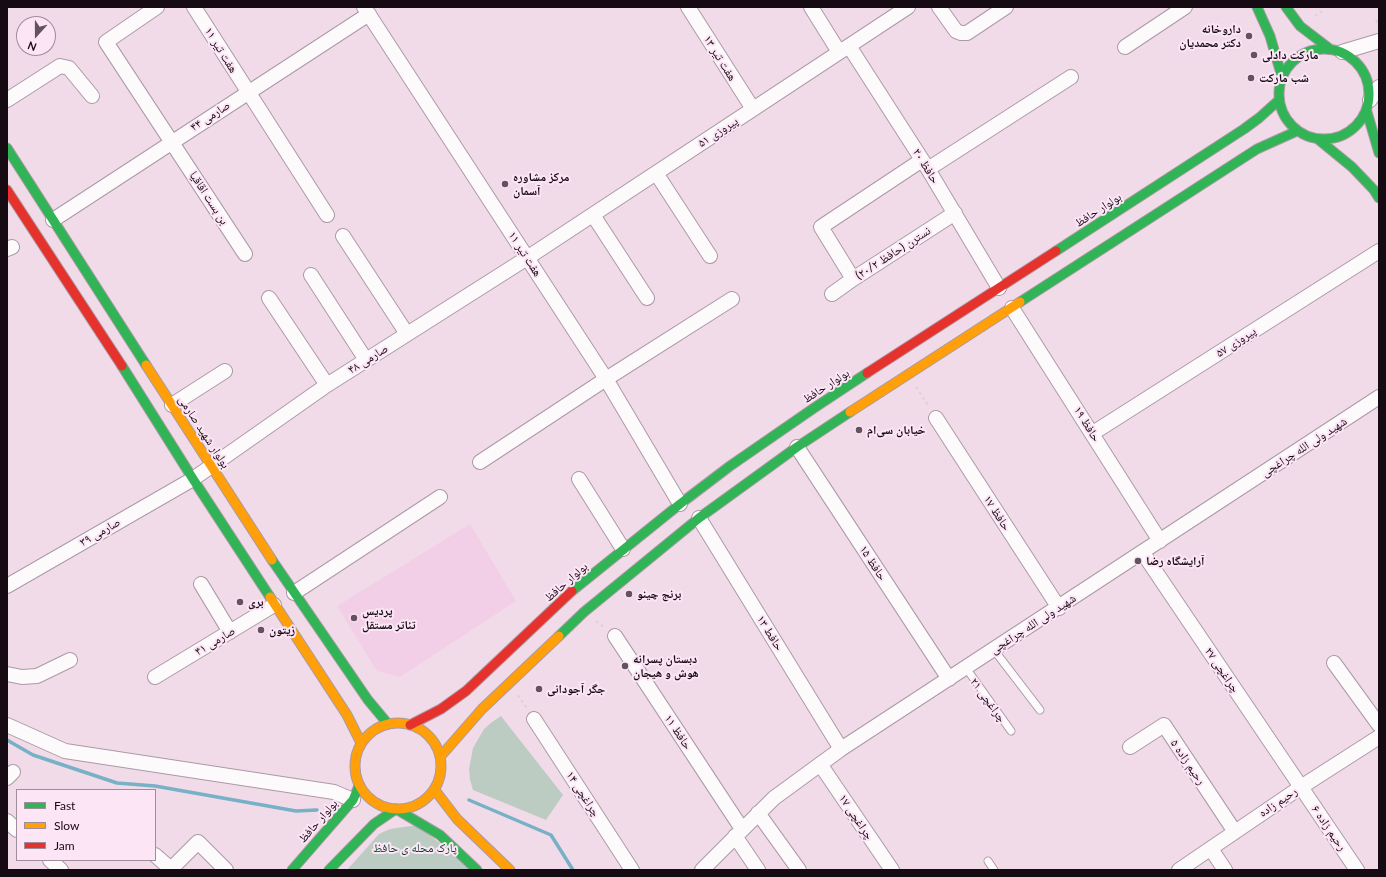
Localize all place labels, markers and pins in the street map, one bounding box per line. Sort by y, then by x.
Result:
place label: داروخانه دکتر محمدیان [1179,22,1241,50]
marker: داروخانه دکتر محمدیان [1244,31,1254,41]
place label: مارکت دادلی [1262,48,1318,62]
marker: مارکت دادلی [1249,50,1259,60]
place label: شب مارکت [1259,71,1309,85]
marker: شب مارکت [1246,73,1256,83]
place label: مرکز مشاوره آسمان [513,170,569,198]
marker: مرکز مشاوره آسمان [500,179,510,189]
place label: خیابان سی‌ام [867,423,926,437]
marker: خیابان سی‌ام [854,425,864,435]
place label: آرایشگاه رضا [1146,554,1204,568]
marker: آرایشگاه رضا [1133,556,1143,566]
place label: برنج چینو [637,587,681,601]
marker: برنج چینو [624,589,634,599]
place label: بری [248,595,264,609]
marker: بری [235,597,245,607]
place label: پردیس تئاتر مستقل [362,604,416,632]
marker: پردیس تئاتر مستقل [349,613,359,623]
place label: زیتون [269,623,295,637]
marker: زیتون [256,625,266,635]
place label: دبستان پسرانه هوش و هیجان [633,652,699,680]
marker: دبستان پسرانه هوش و هیجان [620,661,630,671]
place label: جگر آجودانی [547,682,605,696]
marker: جگر آجودانی [534,684,544,694]

